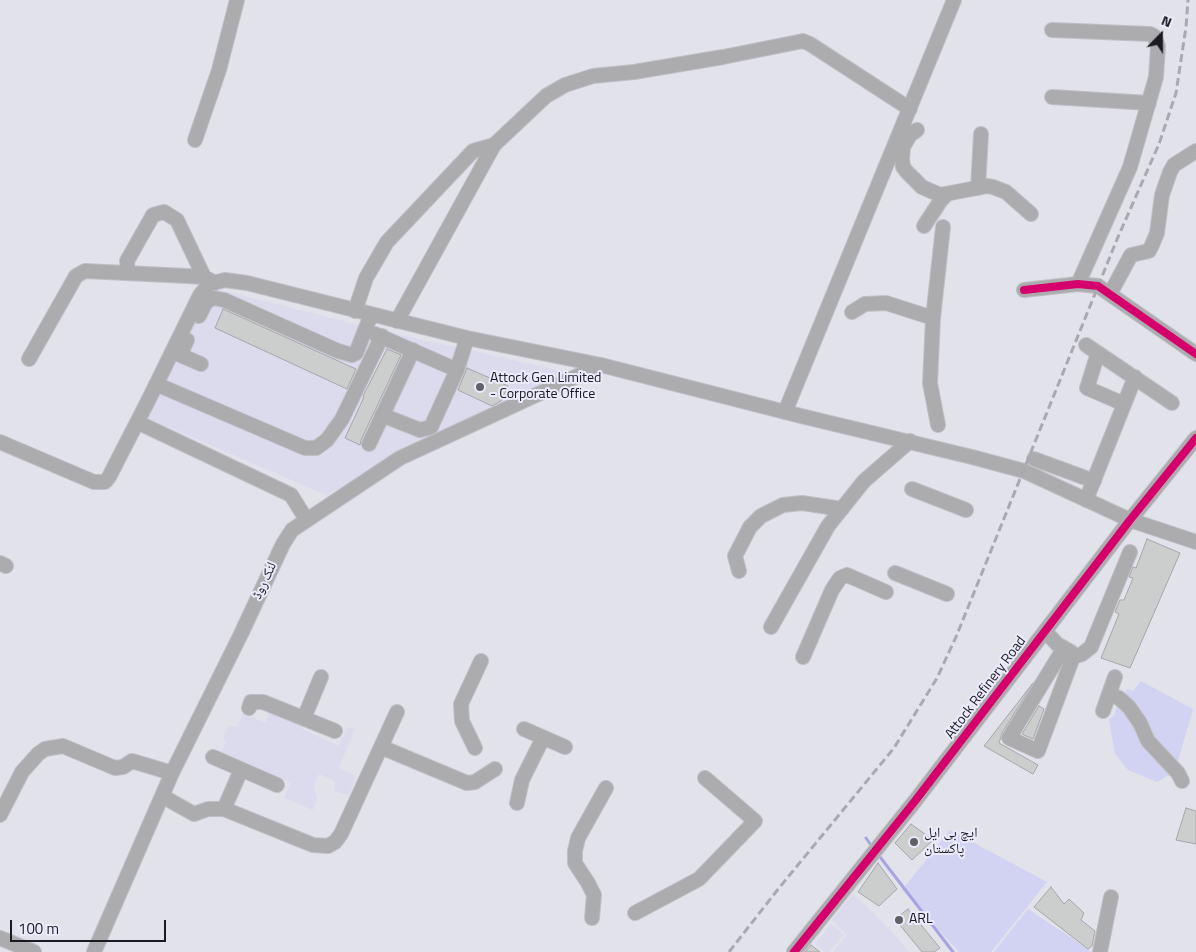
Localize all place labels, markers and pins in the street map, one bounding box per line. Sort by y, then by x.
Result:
place label: Attock Gen Limited - Corporate Office [490,371,601,404]
marker: Attock Gen Limited - Corporate Office [474,381,486,393]
place label: ایچ بی ایل پاکستان [924,826,977,859]
marker: ایچ بی ایل پاکستان [908,836,920,848]
place label: ARL [909,912,933,928]
marker: ARL [893,914,905,926]

